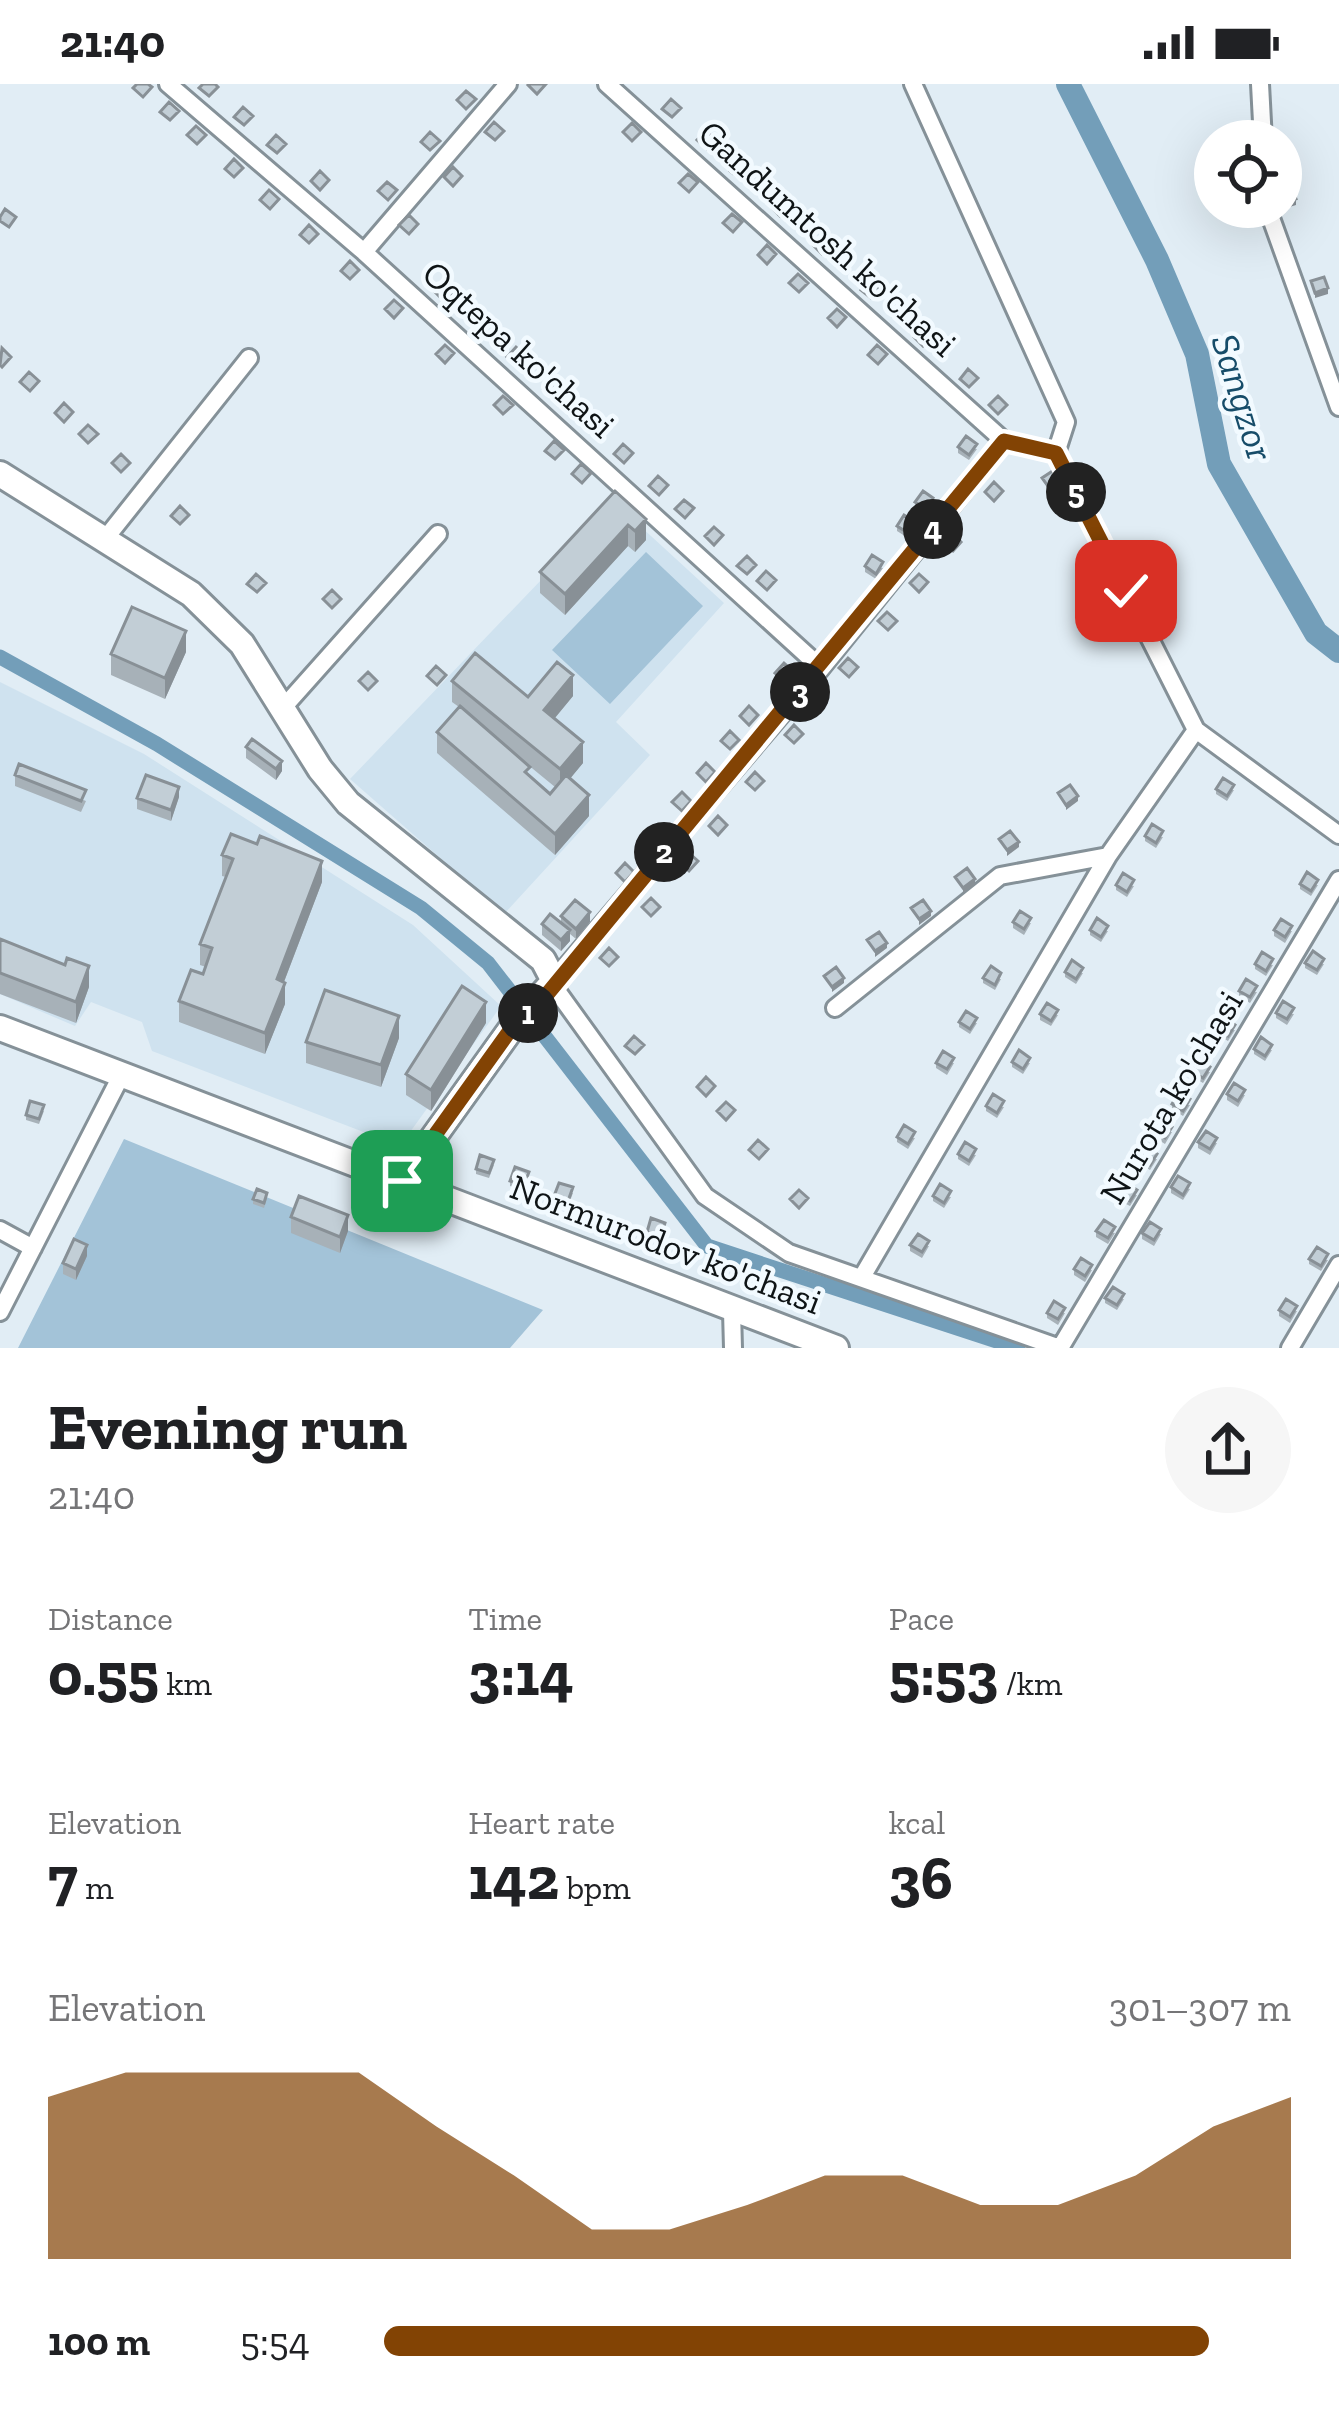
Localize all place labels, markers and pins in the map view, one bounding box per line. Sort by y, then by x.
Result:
pin: 5 [1046,462,1106,522]
pin: 4 [903,499,963,559]
pin [1075,540,1177,642]
pin: 3 [770,662,830,722]
pin: 2 [634,822,694,882]
pin: 1 [498,983,558,1043]
pin [351,1130,453,1232]

